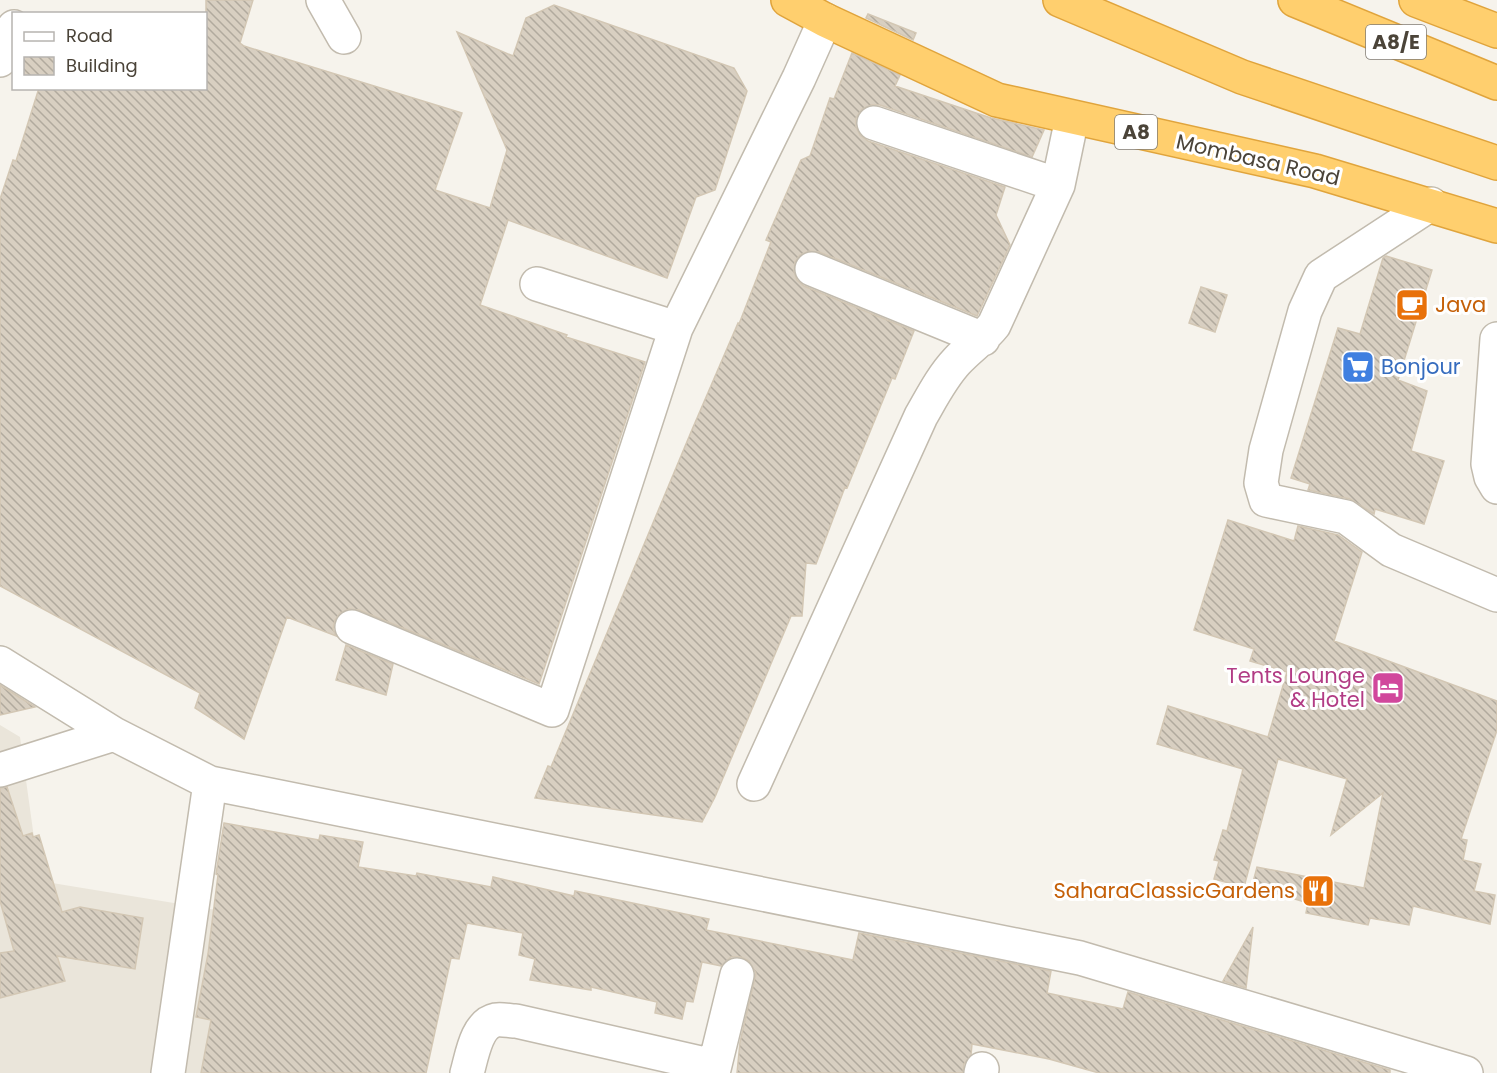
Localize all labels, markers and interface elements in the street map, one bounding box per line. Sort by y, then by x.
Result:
legend [12,12,207,90]
text: Road [66,23,113,48]
road number: A8/E [1366,25,1426,59]
text: Building [66,53,138,78]
road number: A8 [1115,115,1157,149]
street label: Mombasa Road [1174,127,1343,192]
cafe icon: Java [1394,287,1430,323]
place label: Java [1435,290,1486,319]
supermarket icon: Bonjour [1340,349,1376,385]
place label: Bonjour [1381,352,1461,381]
place label: Tents Lounge & Hotel [1226,661,1365,714]
hotel icon: Tents Lounge & Hotel [1370,670,1406,706]
restaurant icon: SaharaClassicGardens [1300,873,1336,909]
place label: SaharaClassicGardens [1053,876,1295,905]

